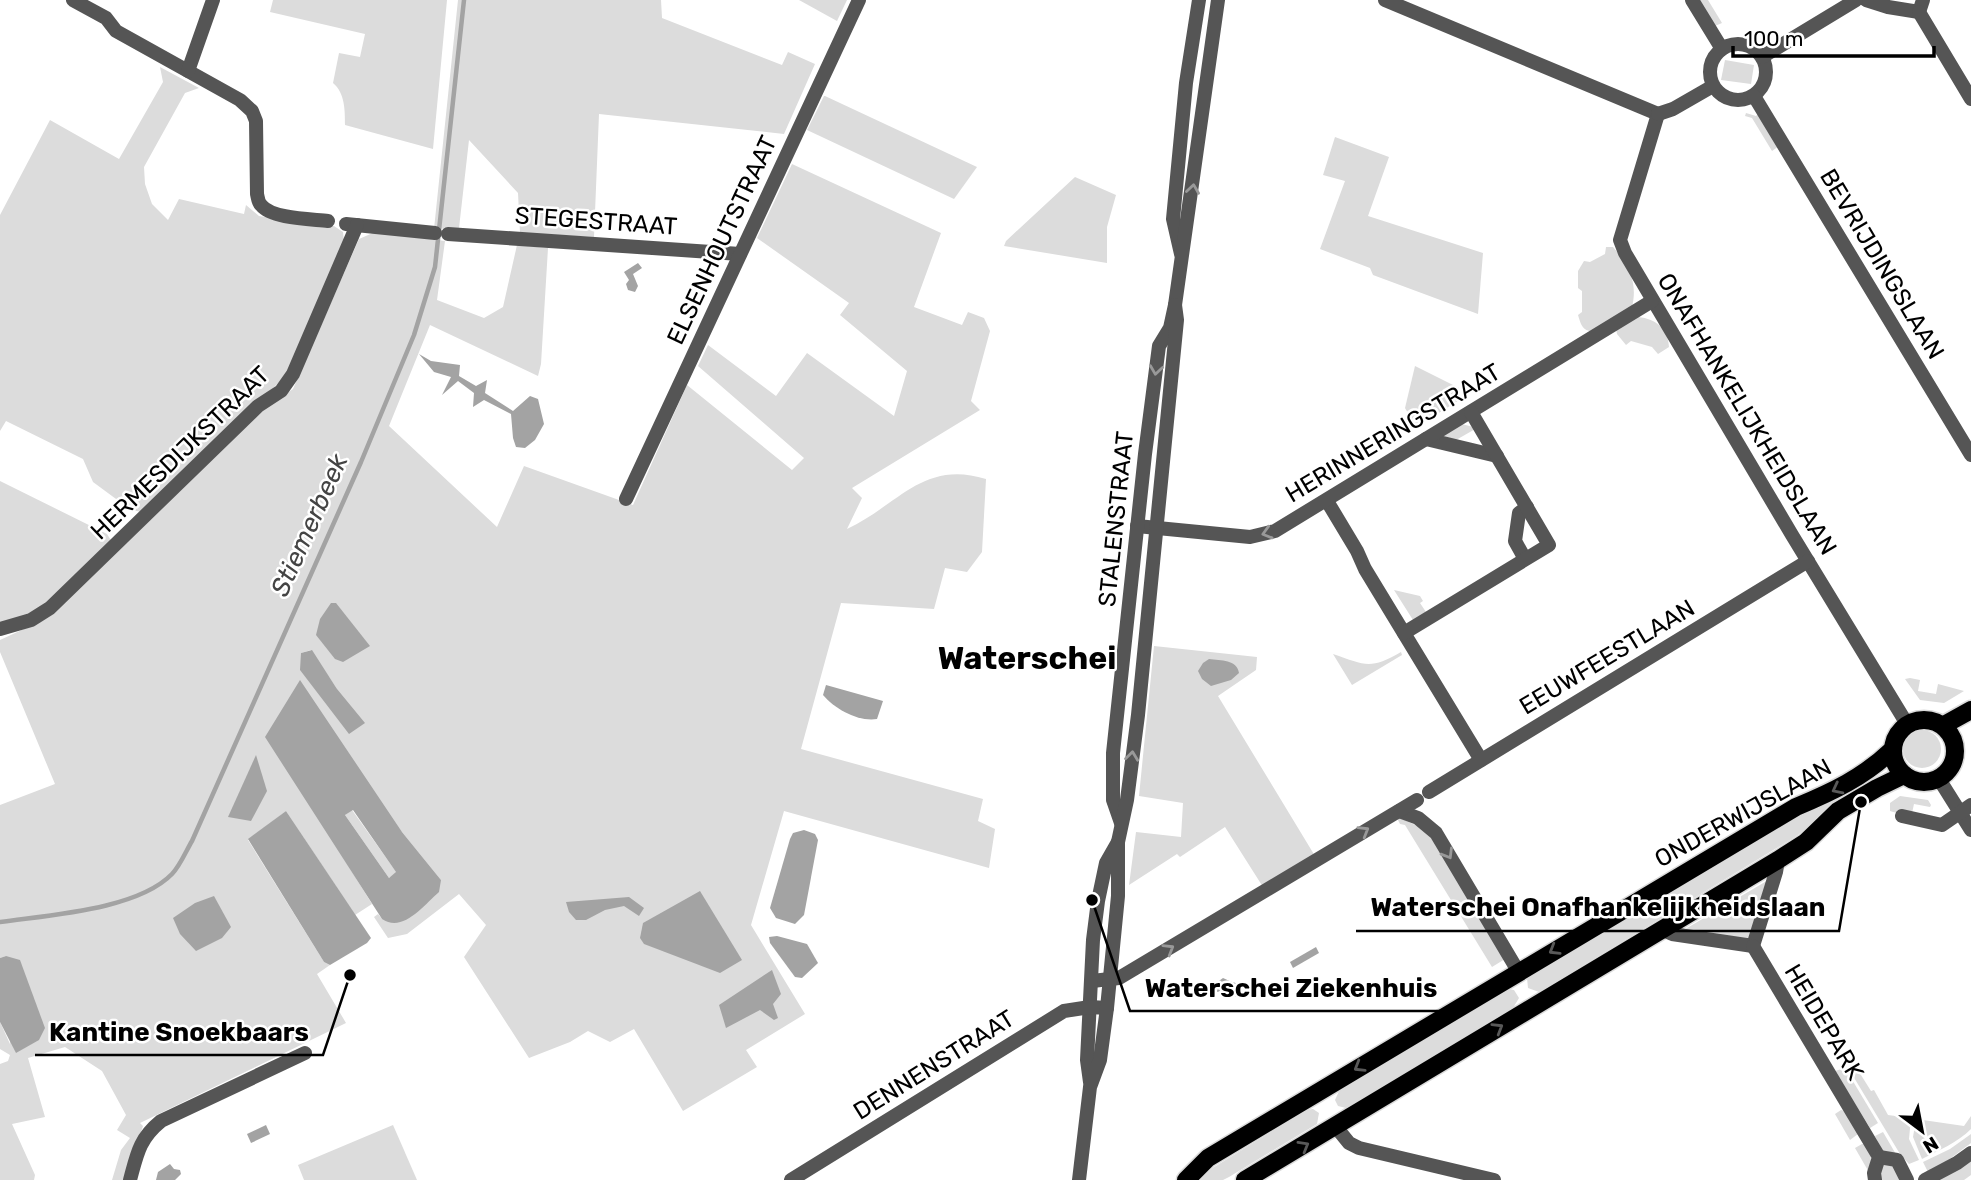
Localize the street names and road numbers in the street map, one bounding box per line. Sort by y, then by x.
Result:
street label: ELSENHOUTSTRAAT [661,131,783,349]
street label: BEVRIJDINGSLAAN [1814,164,1950,364]
street label: STEGESTRAAT [514,201,678,241]
street label: ONAFHANKELIJKHEIDSLAAN [1652,268,1842,560]
street label: HERINNERINGSTRAAT [1280,358,1506,508]
street label: HERMESDIJKSTRAAT [85,361,275,545]
street label: STALENSTRAAT [1093,430,1139,608]
street label: EEUWFEESTLAAN [1514,594,1700,720]
street label: ONDERWIJSLAAN [1650,753,1836,873]
street label: HEIDEPARK [1779,959,1870,1085]
street label: DENNENSTRAAT [848,1004,1020,1126]

